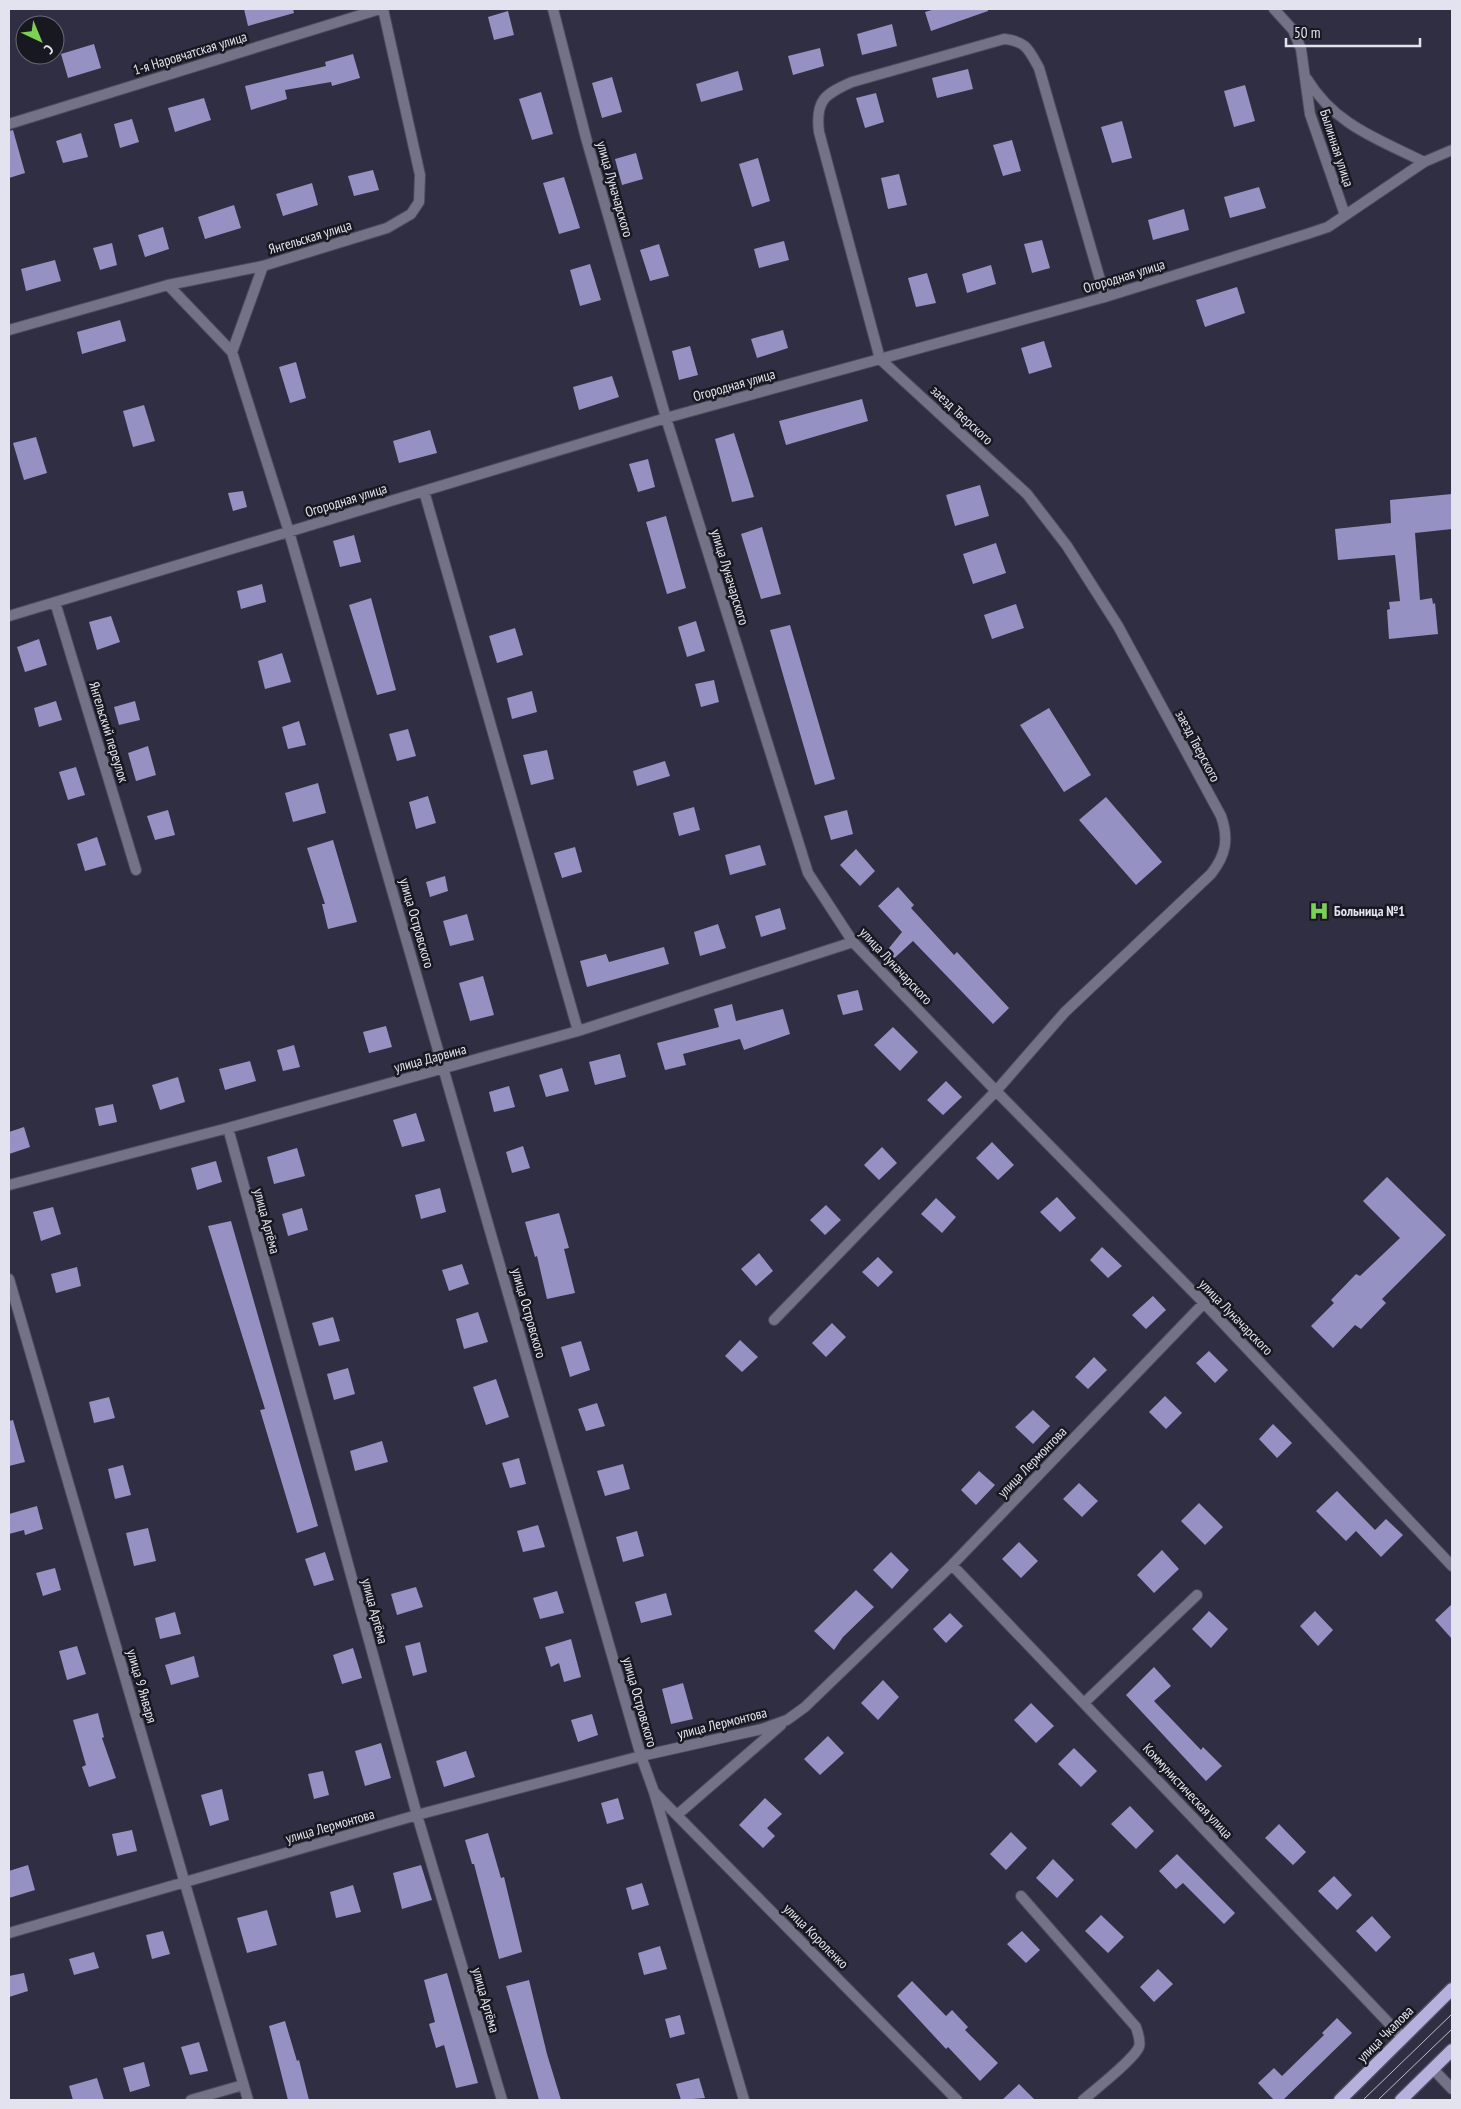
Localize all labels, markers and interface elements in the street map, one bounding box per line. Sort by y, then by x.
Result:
north arrow [15,15,65,65]
scale bar [1286,15,1420,47]
text: 50 m [1294,23,1320,42]
street label: 1-я Наровчатская улица [131,27,249,79]
text: С [40,41,58,58]
street label: Былинная улица [1316,107,1358,189]
street label: улица Луначарского [593,139,637,239]
street label: Янгельская улица [266,216,354,258]
street label: Огородная улица [1081,255,1167,297]
street label: Огородная улица [691,365,777,405]
street label: заезд Тверского [927,382,997,448]
street label: Огородная улица [303,479,389,521]
street label: улица Луначарского [707,527,753,627]
street label: Янгельский переулок [85,679,133,785]
street label: заезд Тверского [1172,707,1224,785]
street label: улица Островского [396,876,438,970]
hospital icon: Больница №1 [1308,900,1330,922]
place label: Больница №1 [1334,902,1405,920]
street label: улица Луначарского [856,924,936,1008]
street label: улица Дарвина [392,1040,468,1076]
street label: улица Артёма [250,1186,284,1256]
street label: улица Островского [508,1266,550,1360]
street label: улица Луначарского [1195,1275,1277,1359]
street label: улица Лермонтова [994,1423,1070,1501]
street label: улица Артёма [358,1576,392,1646]
street label: улица 9 Января [123,1647,161,1725]
street label: улица Островского [619,1655,661,1749]
street label: улица Лермонтова [675,1703,769,1743]
street label: Коммунистическая улица [1139,1739,1237,1843]
street label: улица Лермонтова [283,1805,377,1847]
street label: улица Короленко [780,1900,852,1972]
street label: улица Артёма [468,1965,504,2035]
street label: улица Чкалова [1353,2002,1417,2066]

